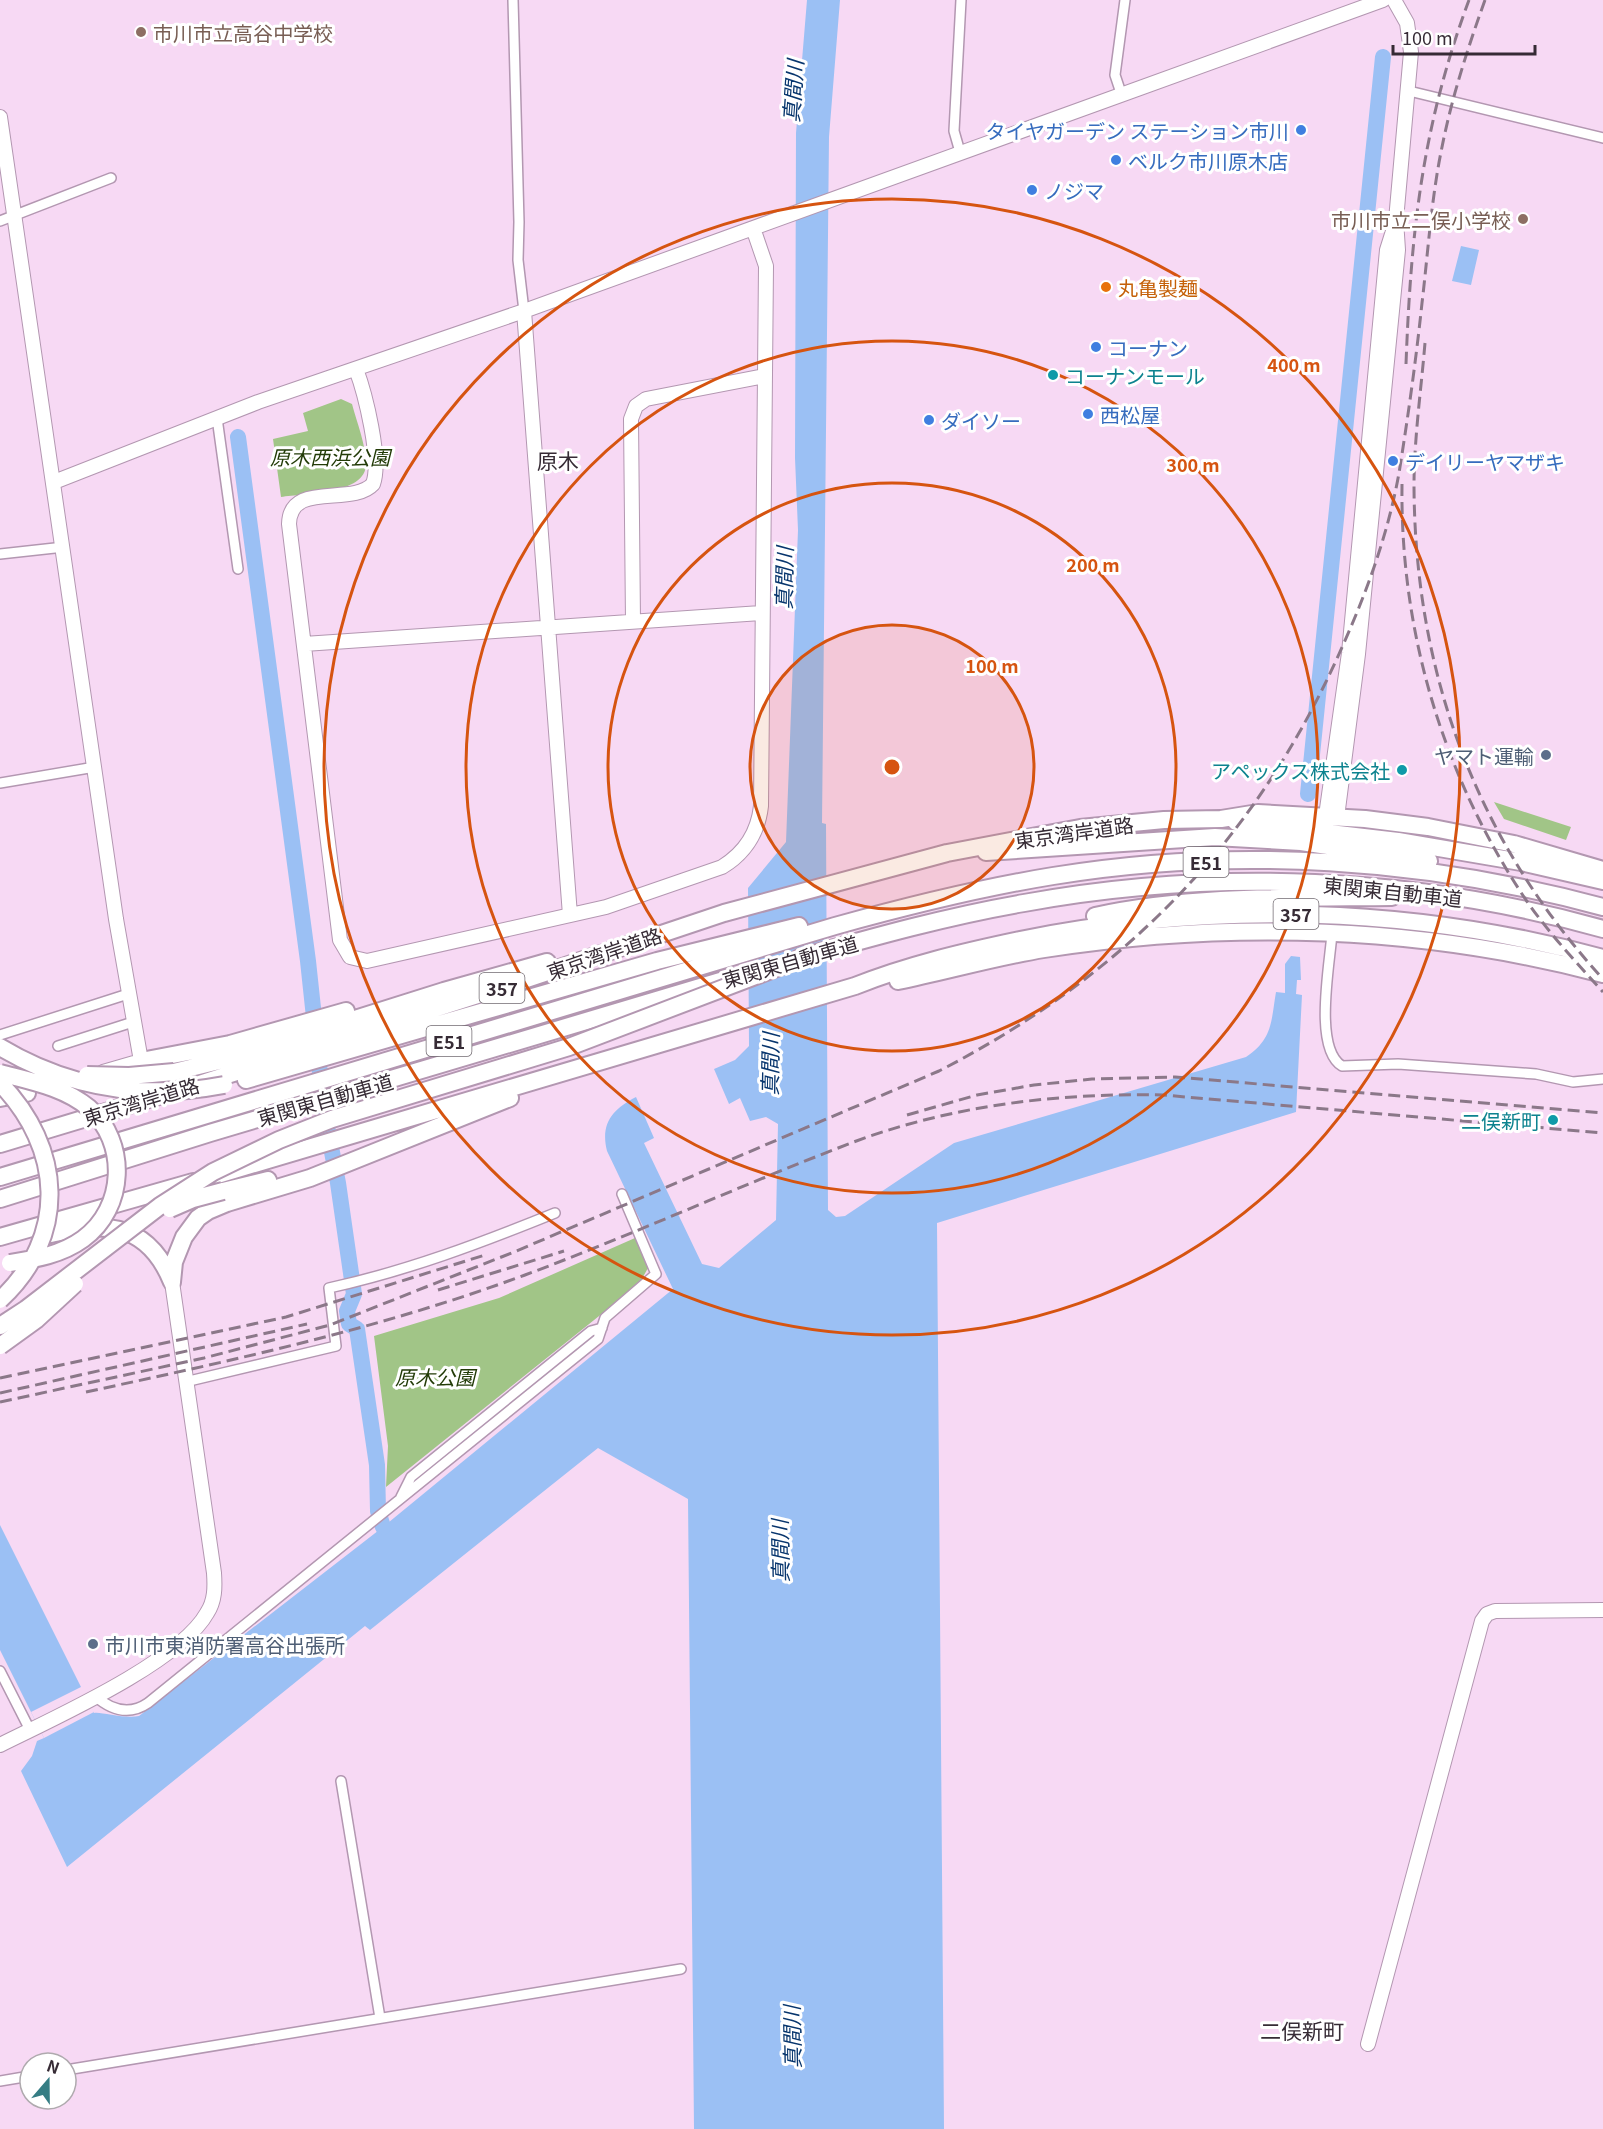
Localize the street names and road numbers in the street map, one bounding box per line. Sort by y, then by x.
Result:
street label: 東京湾岸道路 [1013,809,1135,855]
road number: E51 [1184,847,1228,877]
street label: 東関東自動車道 [1322,869,1464,913]
road number: 357 [1274,899,1318,929]
street label: 東京湾岸道路 [543,920,665,986]
street label: 東関東自動車道 [719,928,861,994]
road number: 357 [480,973,524,1003]
road number: E51 [426,1026,472,1056]
street label: 東関東自動車道 [254,1066,396,1132]
street label: 東京湾岸道路 [79,1070,203,1132]

